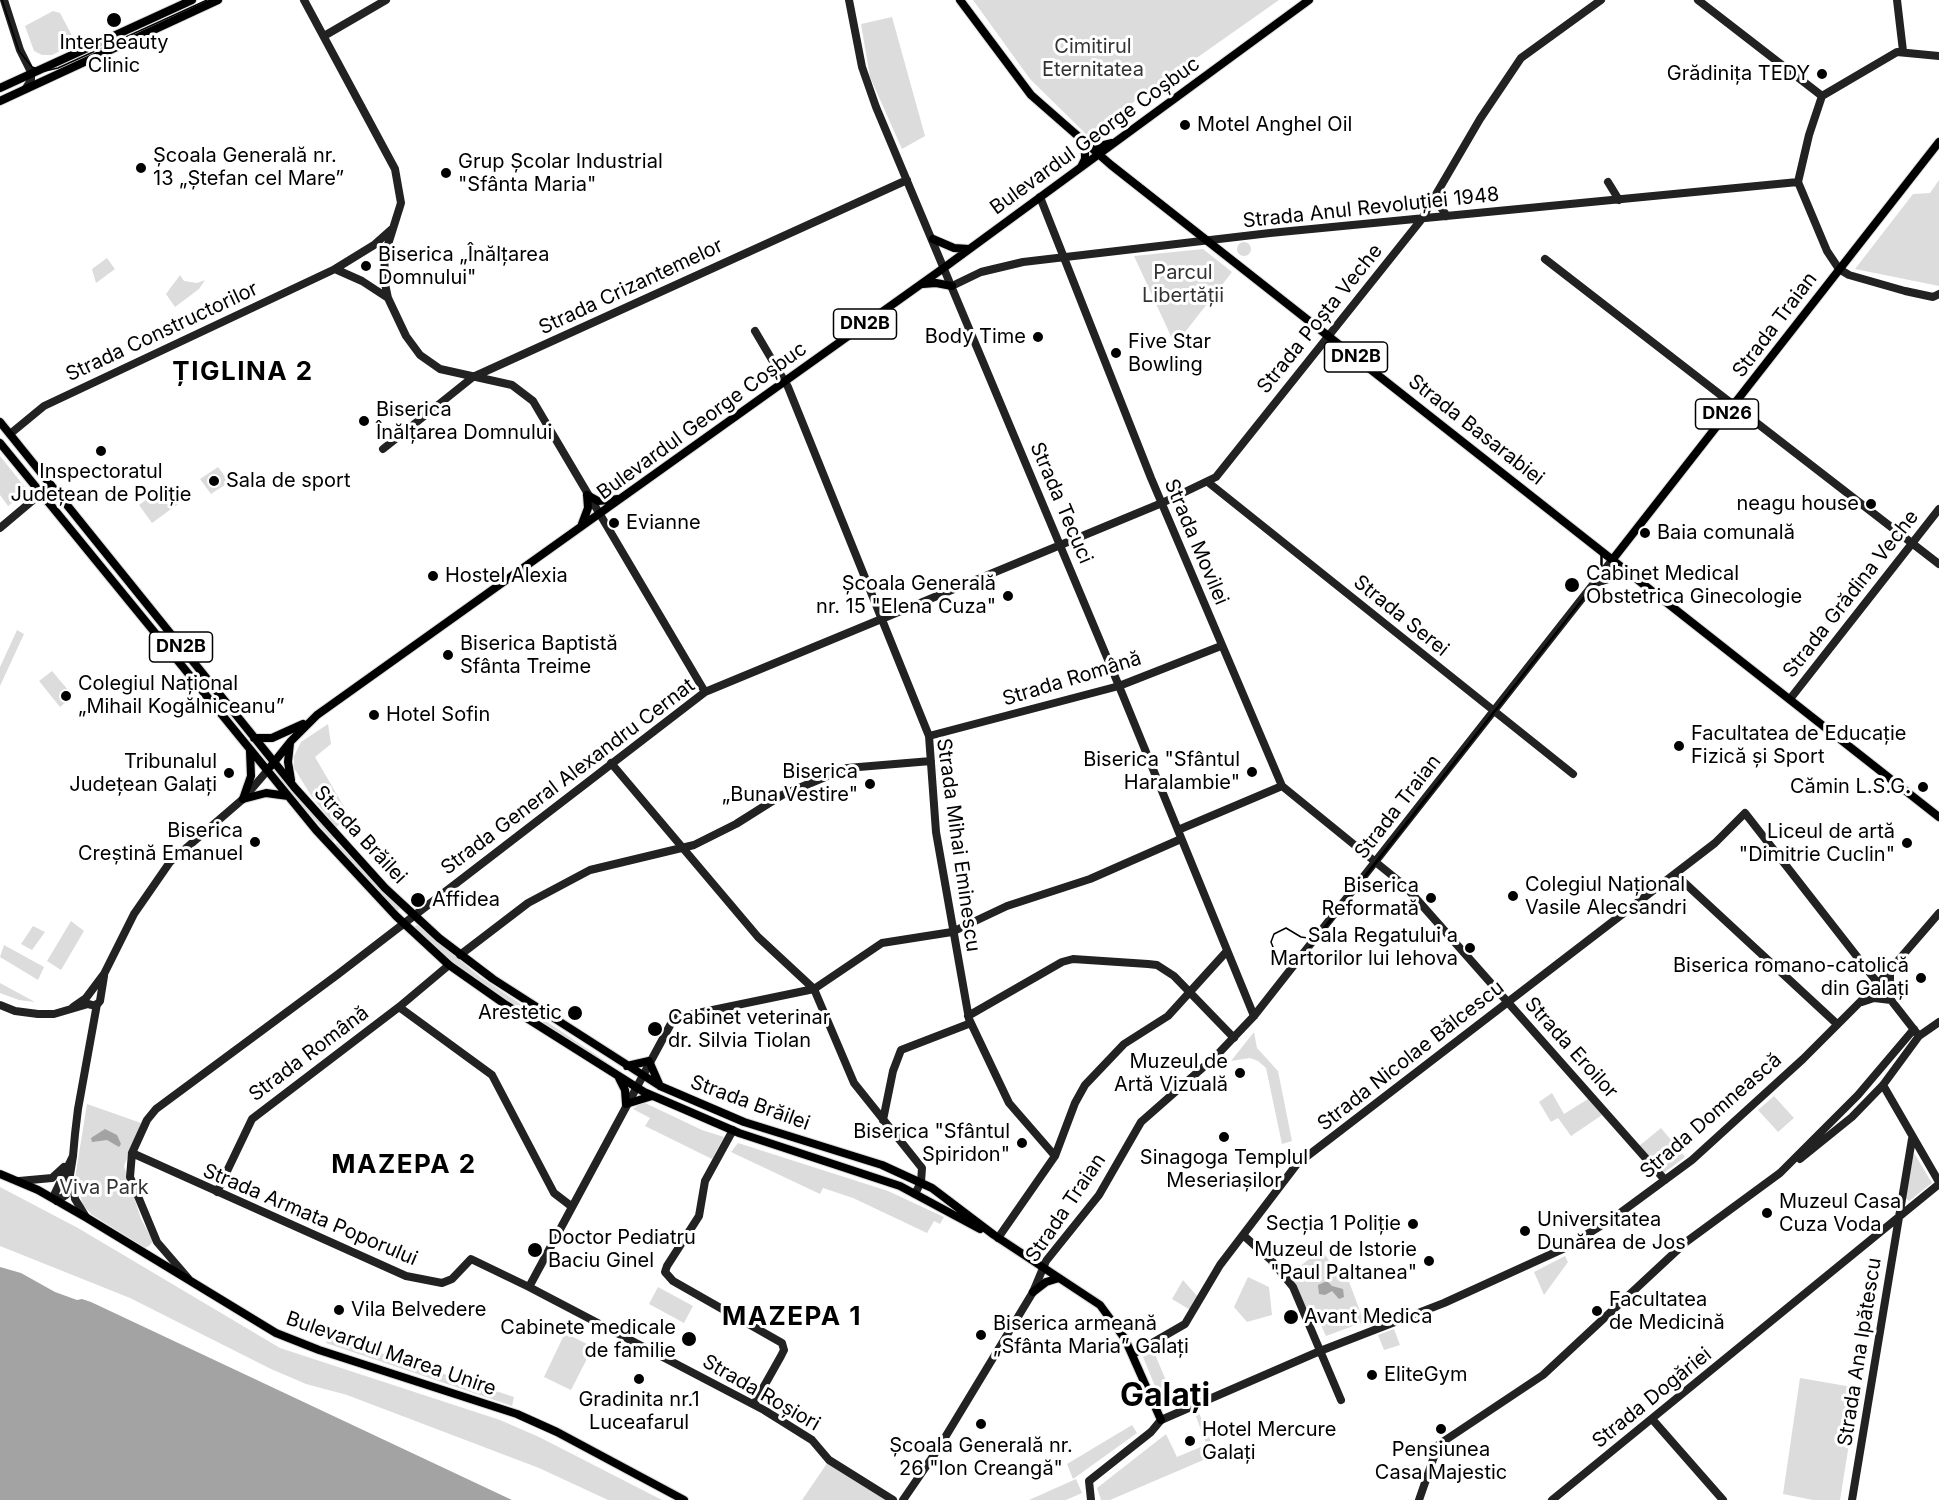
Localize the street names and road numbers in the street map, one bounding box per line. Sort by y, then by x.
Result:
street label: Bulevardul George Coșbuc [986,52,1204,220]
street label: Strada Anul Revoluției 1948 [1242,183,1500,233]
street label: Strada Crizantemelor [535,234,727,340]
street label: Strada Poșta Veche [1252,239,1388,399]
street label: Strada Traian [1728,268,1822,382]
street label: Strada Constructorilor [62,277,262,387]
road number: DN2B [834,309,896,339]
street label: Bulevardul George Coșbuc [593,337,811,505]
road number: DN2B [1324,342,1388,372]
street label: Strada Basarabiei [1403,370,1549,490]
road number: DN26 [1696,399,1758,429]
street label: Strada Tecuci [1025,439,1097,567]
street label: Strada Movilei [1159,475,1233,609]
street label: Strada Grădina Veche [1778,505,1924,683]
street label: Strada Serei [1349,570,1453,662]
road number: DN2B [150,632,213,662]
street label: Strada Română [1000,647,1144,711]
street label: Strada General Alexandru Cernat [436,674,700,880]
street label: Strada Mihai Eminescu [931,737,985,953]
street label: Strada Traian [1350,750,1446,864]
street label: Strada Brăilei [309,781,411,889]
street label: Strada Nicolae Bălcescu [1313,976,1509,1136]
street label: Strada Eroilor [1519,993,1623,1103]
street label: Strada Română [244,1001,374,1107]
street label: Strada Domnească [1635,1048,1787,1184]
street label: Strada Brăilei [687,1070,813,1136]
street label: Strada Traian [1021,1149,1111,1267]
street label: Strada Armata Poporului [199,1159,421,1271]
street label: Strada Ana Ipătescu [1833,1256,1887,1448]
street label: Bulevardul Marea Unire [283,1307,499,1401]
street label: Strada Dogăriei [1588,1343,1716,1453]
street label: Strada Roșiori [698,1350,824,1436]

